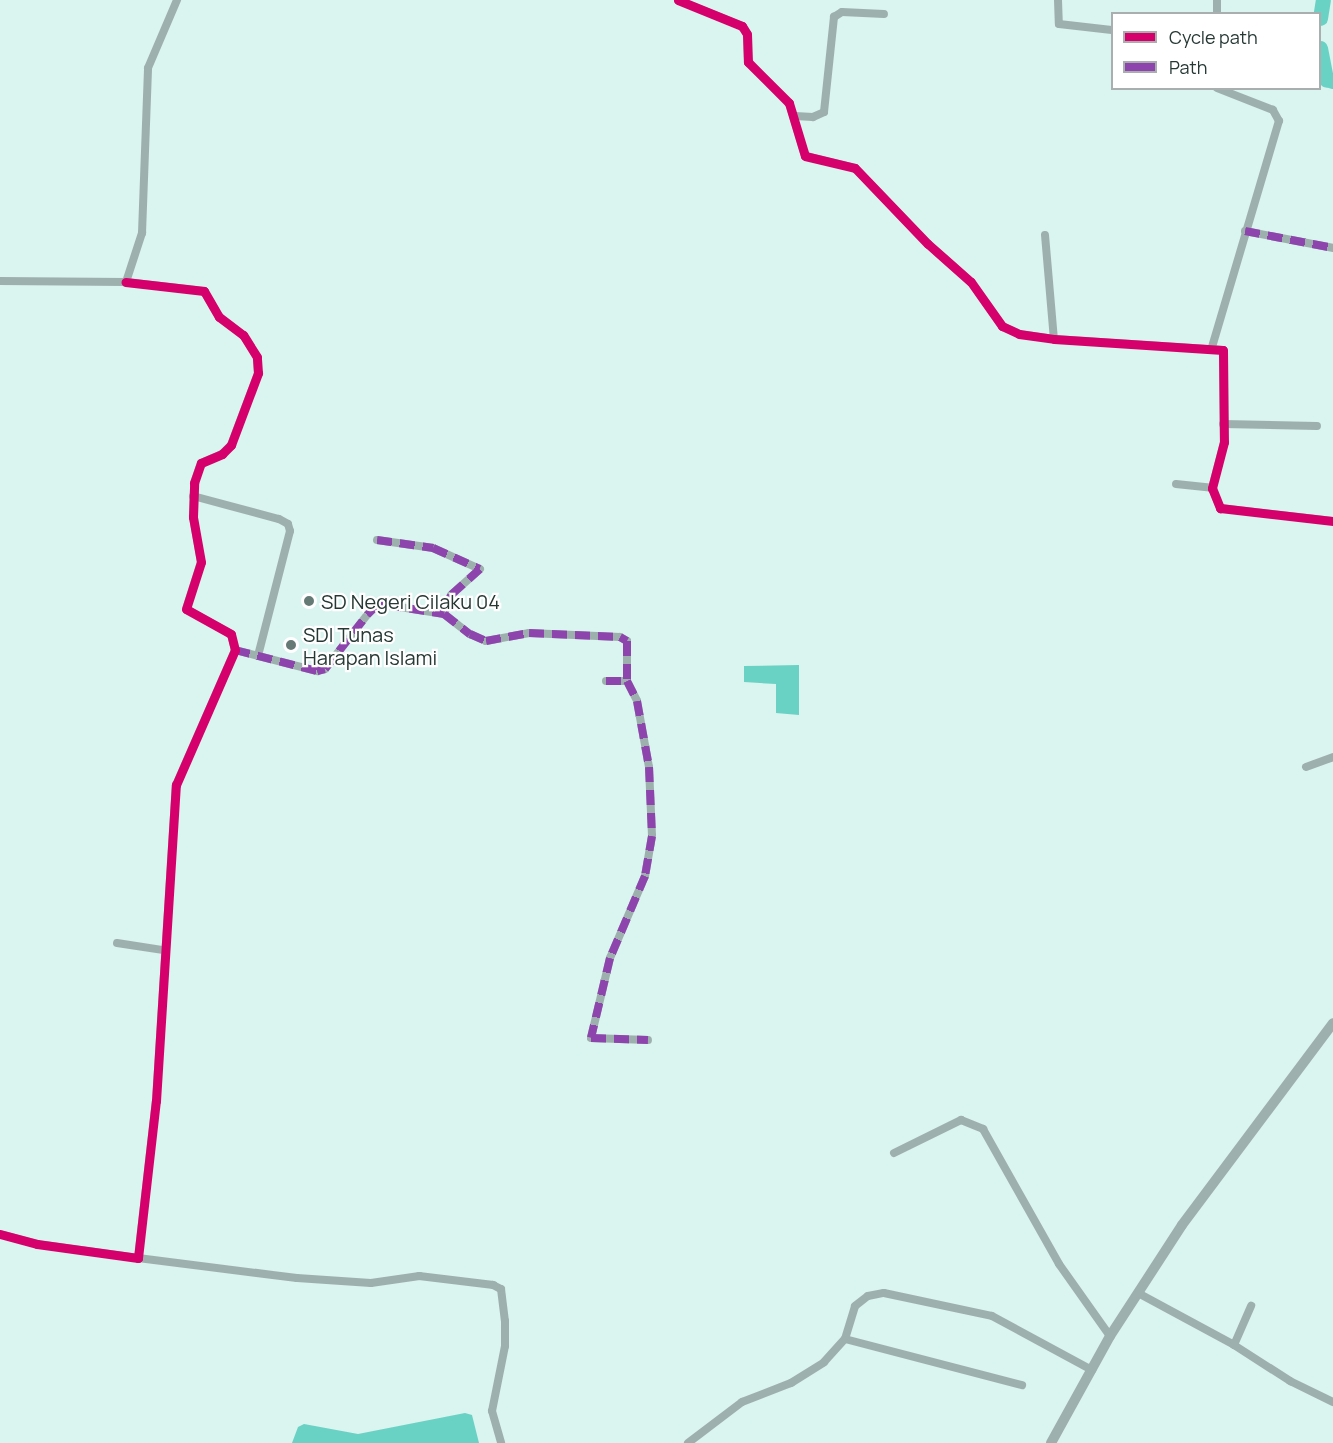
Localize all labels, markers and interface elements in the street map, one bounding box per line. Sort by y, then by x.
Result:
legend [1111,12,1321,90]
text: Cycle path [1169,25,1258,49]
text: Path [1169,55,1207,79]
place label: SD Negeri Cilaku 04 [321,589,500,613]
marker: SD Negeri Cilaku 04 [302,594,316,608]
place label: SDI Tunas Harapan Islami [303,622,437,669]
marker: SDI Tunas Harapan Islami [284,638,298,652]

